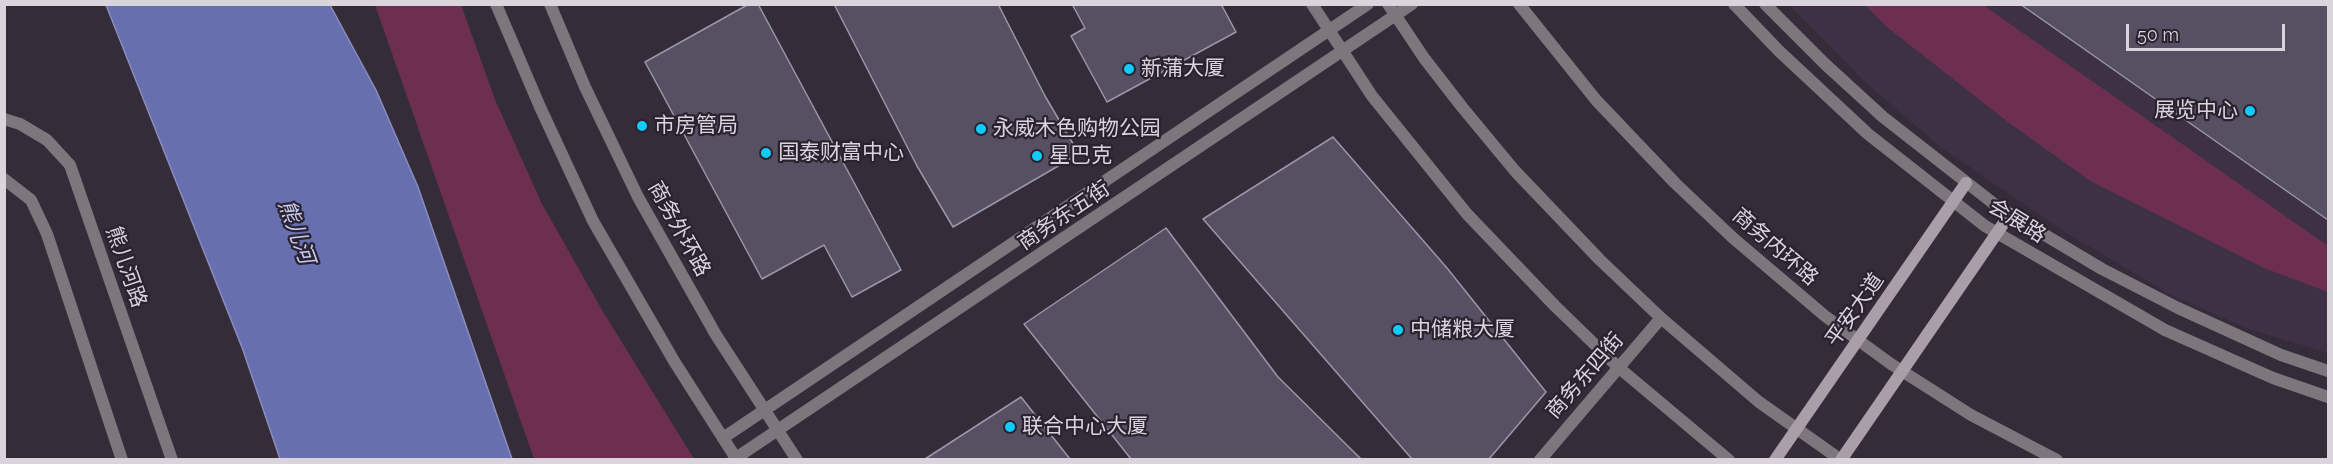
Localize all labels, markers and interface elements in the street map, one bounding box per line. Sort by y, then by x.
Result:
scale bar [2129,12,2288,50]
text: 50 m [2137,24,2179,45]
place label: 新蒲大厦 [1141,56,1225,82]
marker: 新蒲大厦 [1122,62,1136,76]
place label: 展览中心 [2154,98,2238,124]
marker: 展览中心 [2243,104,2257,118]
place label: 市房管局 [654,113,738,139]
place label: 永威木色购物公园 [993,116,1161,142]
marker: 市房管局 [635,119,649,133]
marker: 永威木色购物公园 [974,122,988,136]
place label: 国泰财富中心 [778,140,904,166]
place label: 星巴克 [1049,143,1112,169]
marker: 国泰财富中心 [759,146,773,160]
marker: 星巴克 [1030,149,1044,163]
street label: 商务东五街 [1013,176,1115,256]
street label: 商务外环路 [643,177,715,281]
street label: 会展路 [1984,194,2050,248]
water label: 熊儿河 [272,196,320,268]
street label: 商务内环路 [1727,203,1823,291]
street label: 熊儿河路 [100,223,152,311]
street label: 平安大道 [1821,268,1889,352]
place label: 中储粮大厦 [1410,317,1515,343]
marker: 中储粮大厦 [1391,323,1405,337]
street label: 商务东四街 [1541,328,1629,424]
place label: 联合中心大厦 [1022,414,1148,440]
marker: 联合中心大厦 [1003,420,1017,434]

